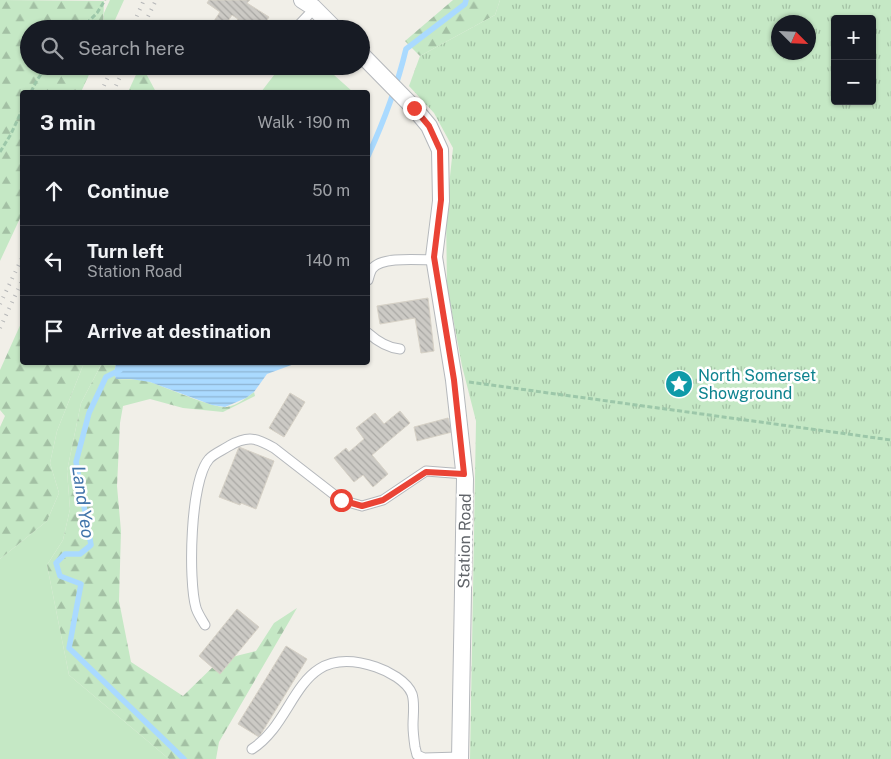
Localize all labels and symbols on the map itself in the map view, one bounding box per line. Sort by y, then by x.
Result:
north arrow [771,15,816,60]
route end [403,97,426,120]
place label: North Somerset Showground [698,366,816,403]
place icon: North Somerset Showground [664,369,694,399]
water label: Land Yeo [68,464,99,540]
route start [330,489,353,512]
street label: Station Road [454,493,475,589]

